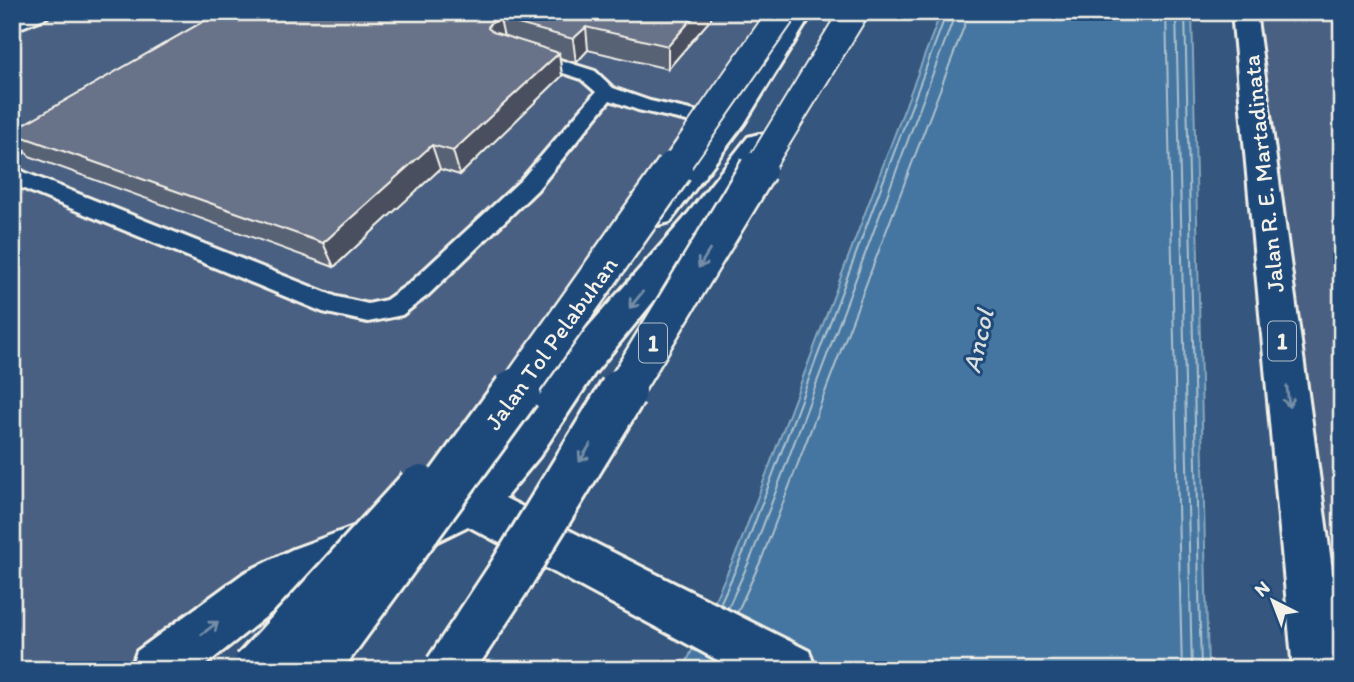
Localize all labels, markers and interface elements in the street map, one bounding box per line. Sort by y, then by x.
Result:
street label: Jalan R. E. Martadinata [1236,54,1290,294]
one-way arrow [697,249,711,269]
street label: Jalan Tol Pelabuhan [478,250,624,435]
one-way arrow [628,290,644,308]
water label: Ancol [955,305,1001,376]
road number: 1 [1268,322,1296,360]
road number: 1 [639,324,667,362]
one-way arrow [1282,385,1295,407]
one-way arrow [578,443,592,463]
north arrow [1238,566,1308,636]
text: N [1249,576,1274,602]
one-way arrow [200,620,219,635]

